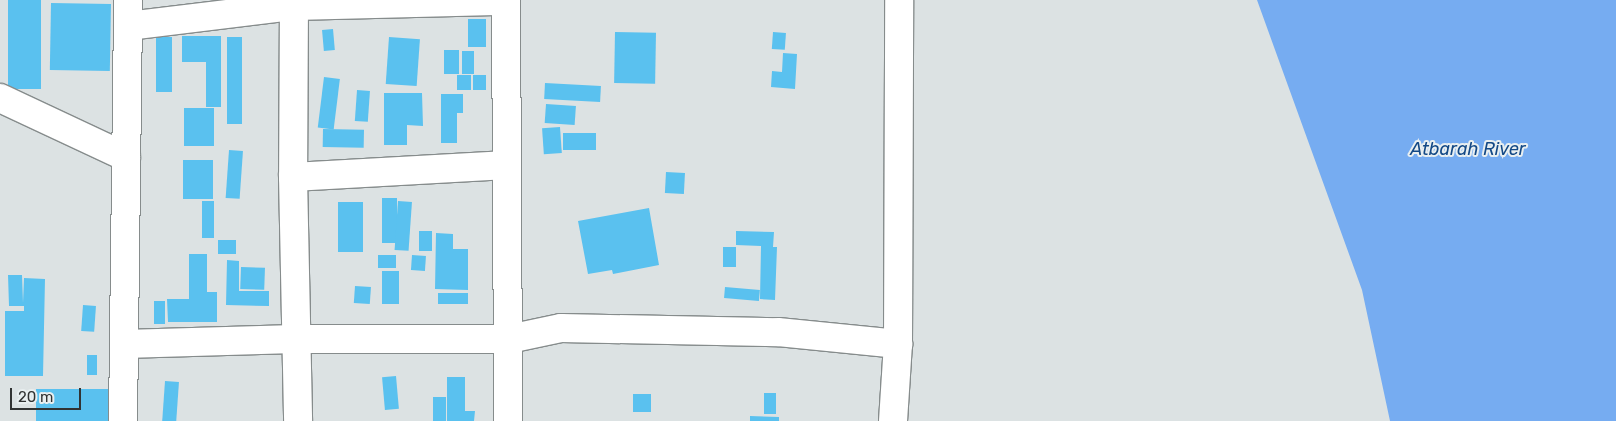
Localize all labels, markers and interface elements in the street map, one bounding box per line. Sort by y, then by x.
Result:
water label: Atbarah River [1410,138,1526,160]
scale bar [12,378,84,410]
text: 20 m [18,388,53,406]

